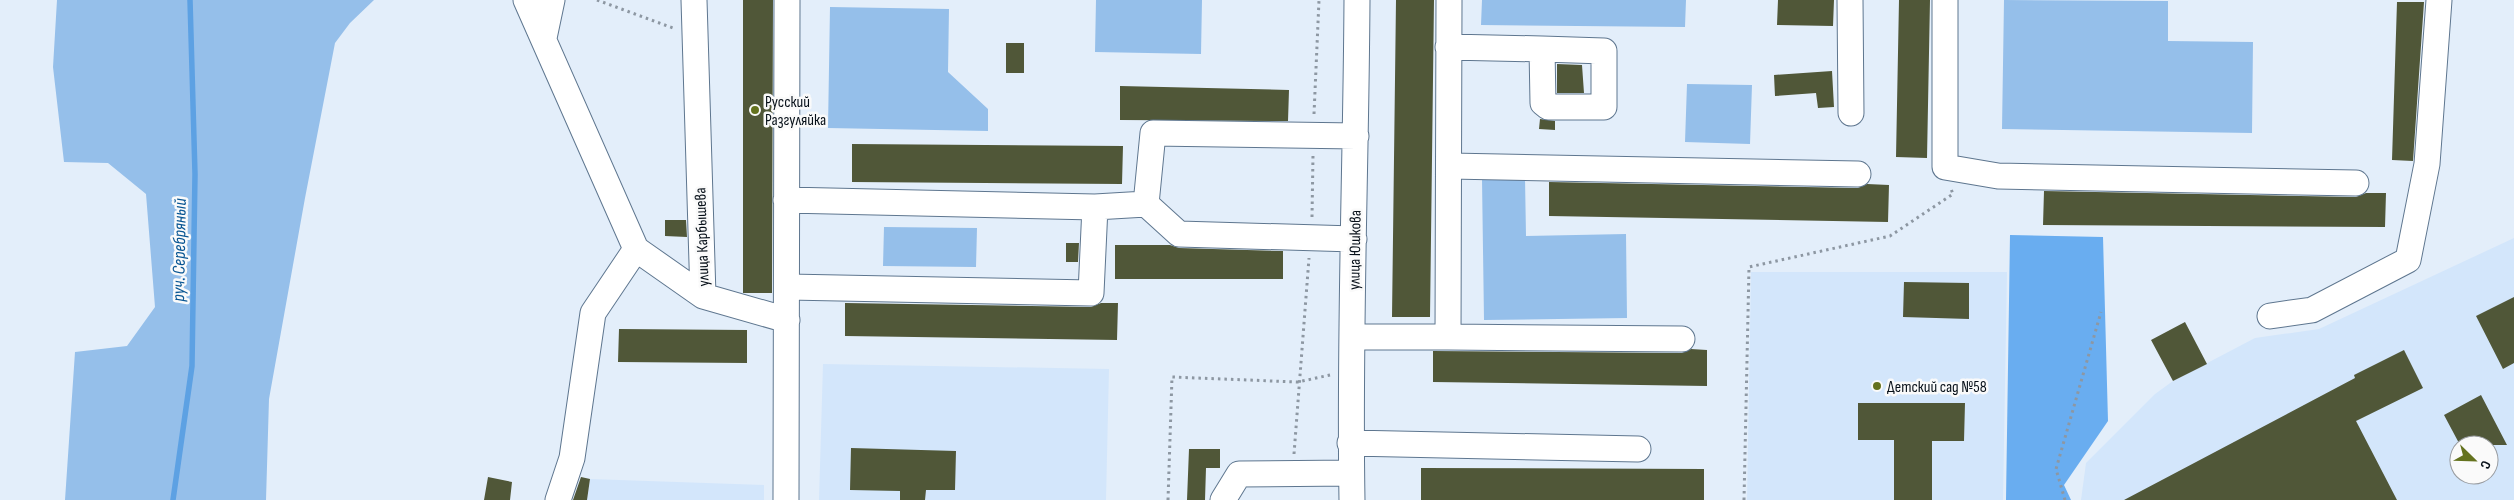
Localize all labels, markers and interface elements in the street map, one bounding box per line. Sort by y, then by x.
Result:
place label: Русский Разгуляйка [765,93,826,130]
marker: Русский Разгуляйка [749,104,761,116]
street label: улица Карбышева [691,187,714,287]
water label: руч. Серебряный [168,198,191,303]
street label: улица Юшкова [1345,210,1366,290]
place label: Детский сад №58 [1887,378,1987,397]
marker: Детский сад №58 [1871,380,1883,392]
north arrow [2449,435,2499,485]
text: С [2476,458,2495,472]

